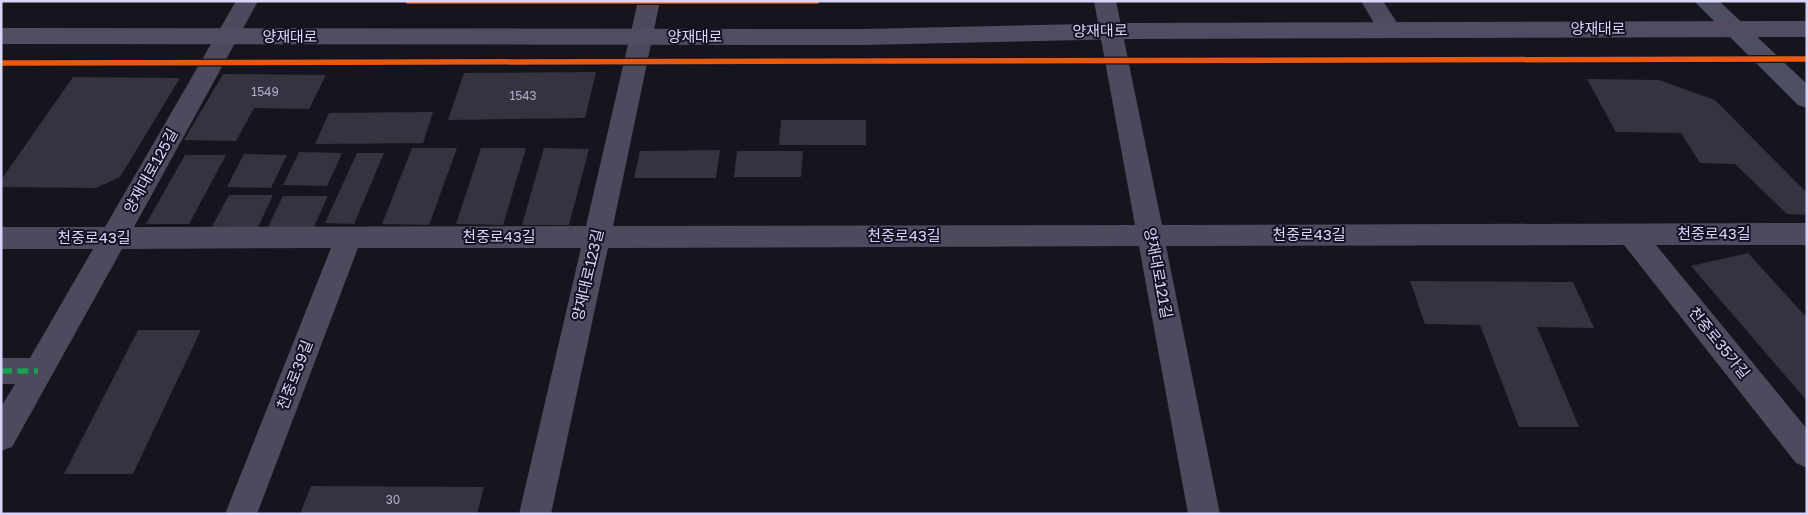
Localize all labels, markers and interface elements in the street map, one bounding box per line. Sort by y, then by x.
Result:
street label: 양재대로 [1570,19,1626,37]
street label: 양재대로 [1072,21,1128,39]
street label: 양재대로 [262,27,318,45]
street label: 양재대로 [667,27,723,45]
house number: 1549 [251,84,279,99]
house number: 1543 [509,88,537,103]
street label: 양재대로125길 [120,125,181,216]
street label: 천중로43길 [1677,224,1751,242]
street label: 천중로43길 [1272,225,1346,243]
street label: 천중로43길 [867,226,941,244]
street label: 양재대로121길 [1141,226,1177,320]
street label: 천중로43길 [462,227,536,245]
street label: 양재대로123길 [568,227,606,322]
street label: 천중로43길 [57,228,131,246]
street label: 천중로35가길 [1686,303,1754,382]
street label: 천중로39길 [273,337,316,412]
house number: 30 [386,492,400,507]

